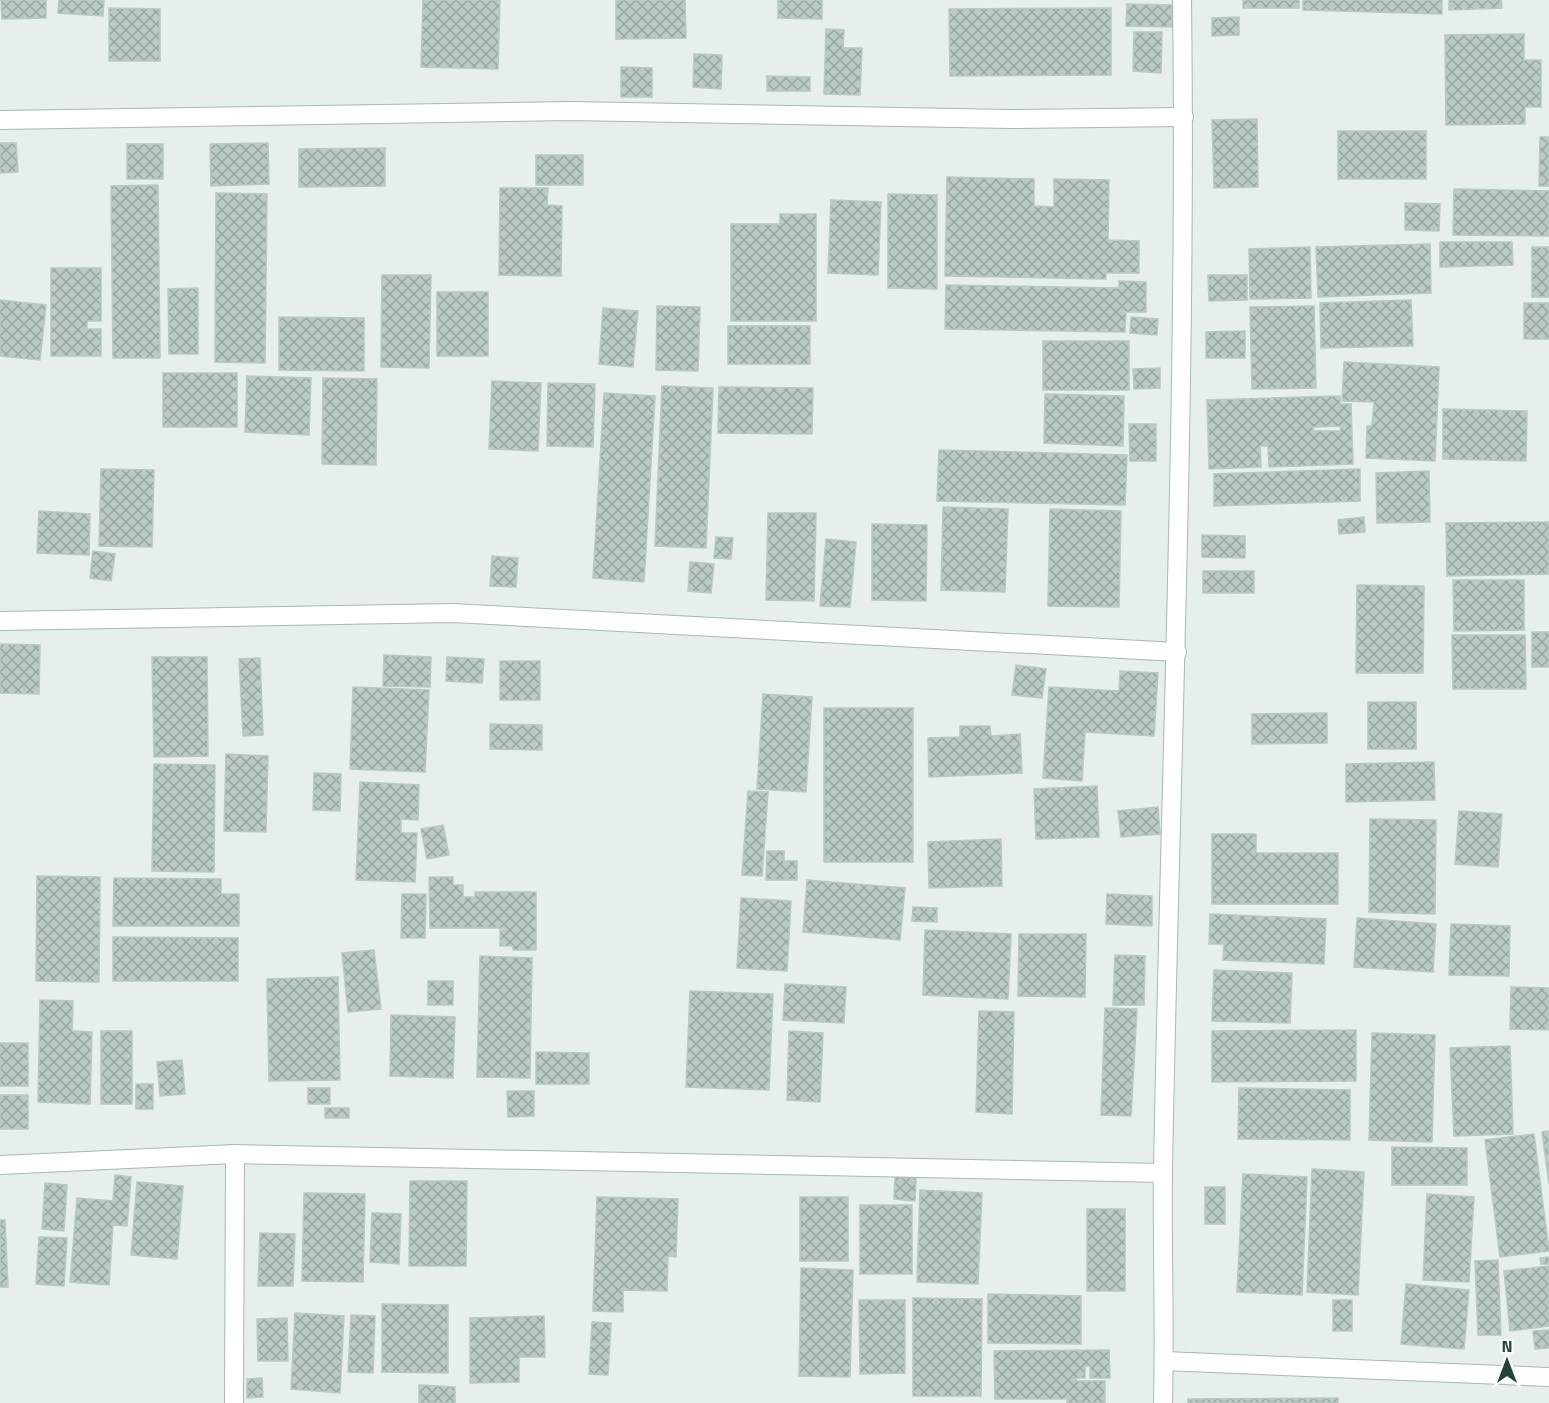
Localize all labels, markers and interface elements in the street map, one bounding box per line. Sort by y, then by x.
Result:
north arrow [1477,1331,1537,1391]
text: N [1501,1334,1513,1358]

